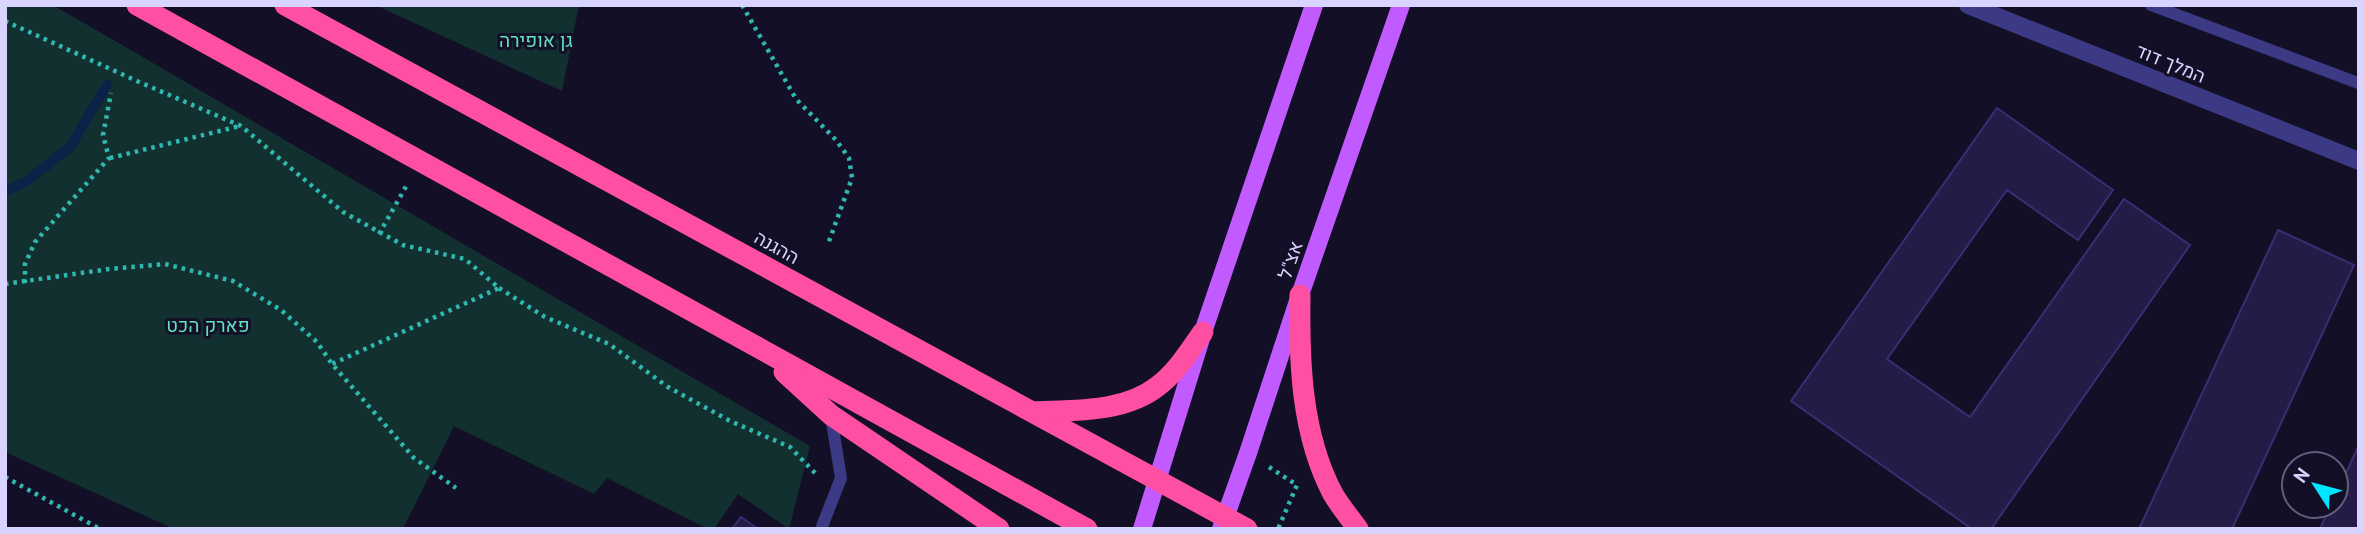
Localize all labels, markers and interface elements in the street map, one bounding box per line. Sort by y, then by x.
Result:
park label: גן אופירה [499,28,573,52]
street label: המלך דוד [2133,38,2209,88]
street label: ההגנה [750,225,804,269]
street label: אצ"ל [1272,238,1308,282]
park label: פארק הכט [166,313,250,337]
north arrow [2280,450,2350,520]
text: N [2288,463,2315,487]

